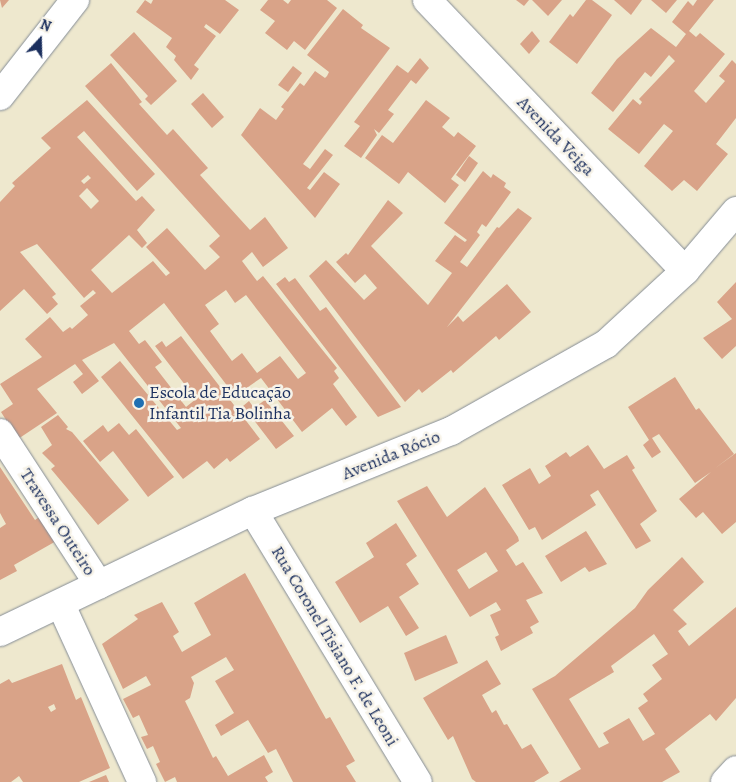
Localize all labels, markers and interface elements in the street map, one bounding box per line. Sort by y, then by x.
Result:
north arrow [15,15,65,65]
text: N [37,15,54,36]
street label: Avenida Veiga [513,92,599,180]
place label: Escola de Educação Infantil Tia Bolinha [149,382,291,424]
marker: Escola de Educação Infantil Tia Bolinha [133,397,145,409]
street label: Avenida Rócio [339,426,443,484]
street label: Travessa Outeiro [15,464,101,580]
street label: Rua Coronel Tisiano F. de Leoni [266,542,404,750]

